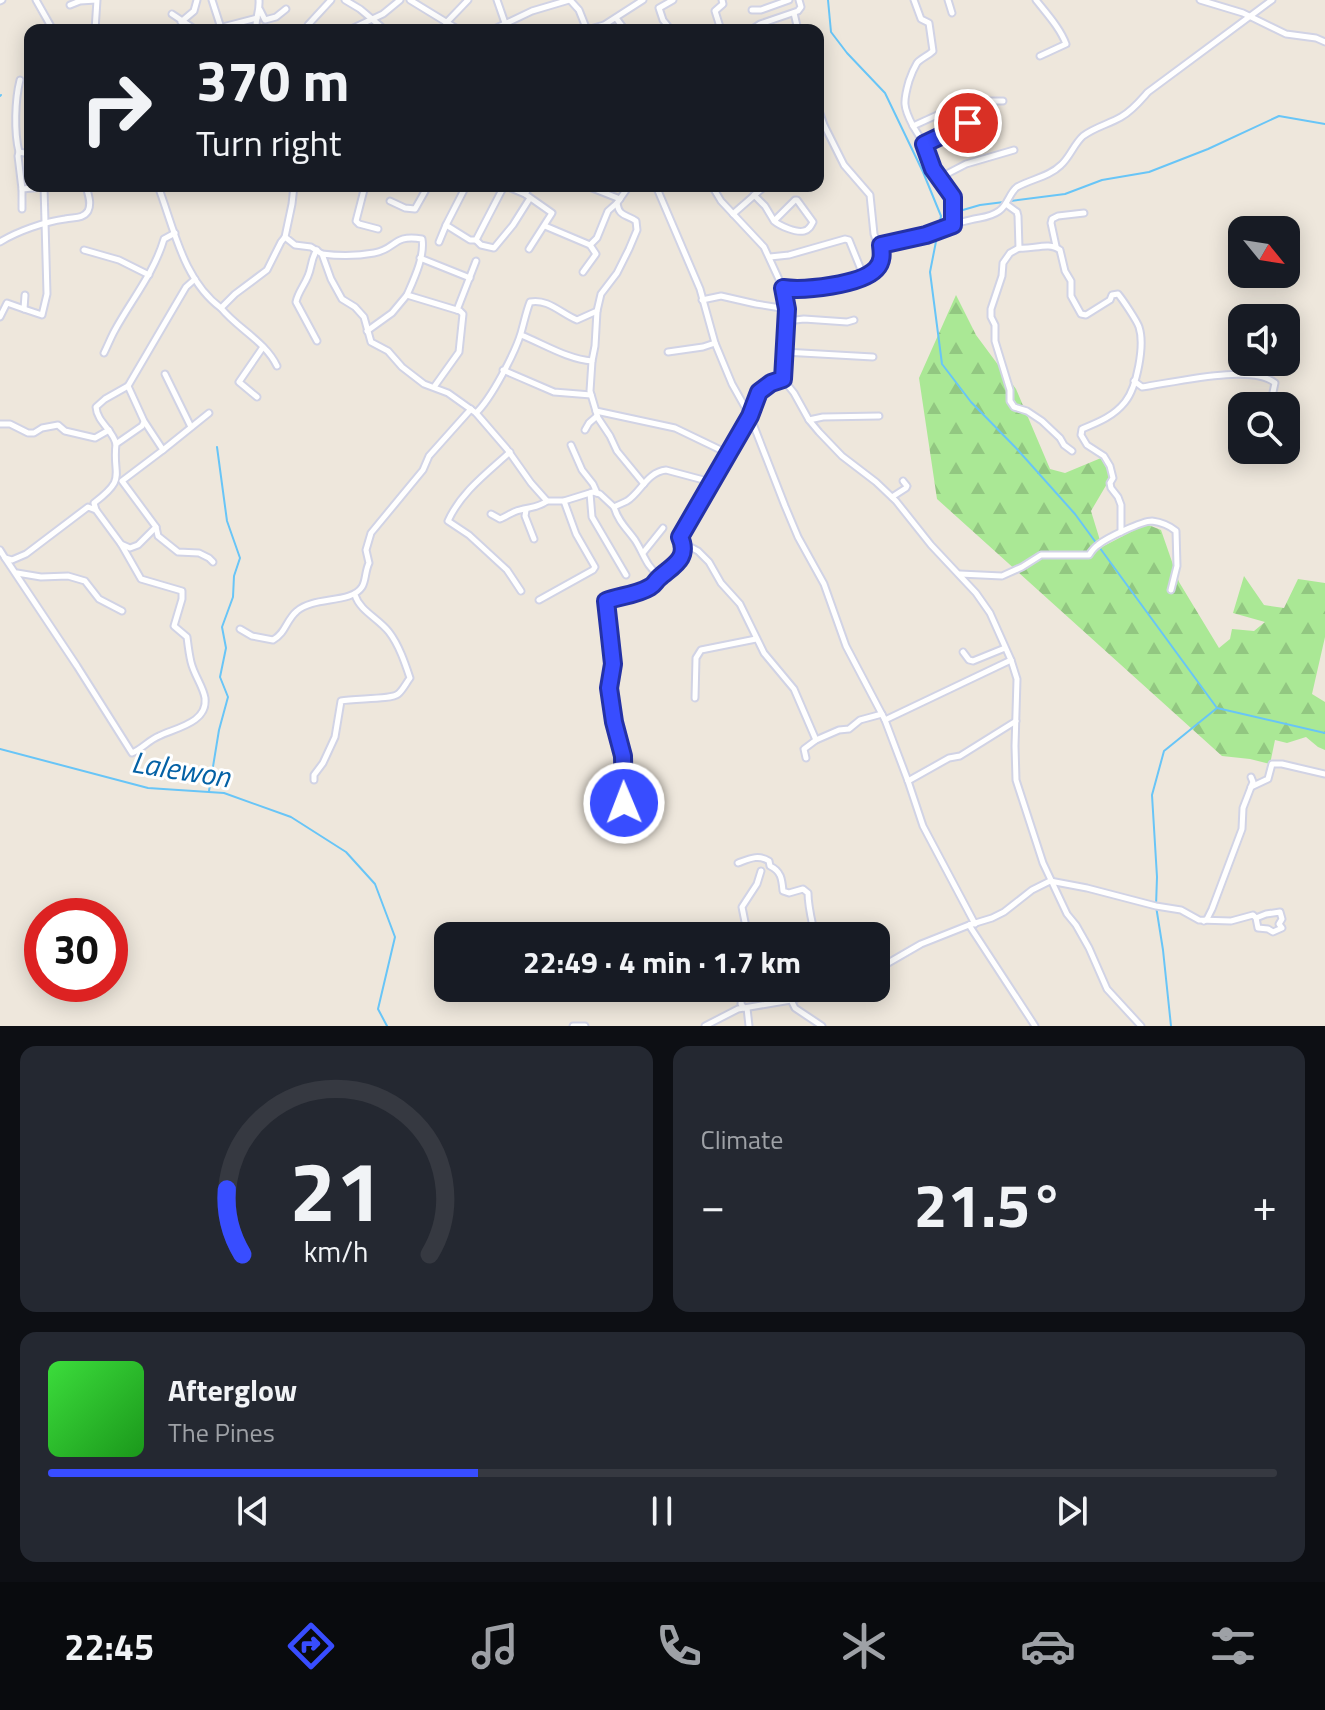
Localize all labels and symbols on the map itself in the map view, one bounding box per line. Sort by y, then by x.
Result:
pin [934,89,1002,157]
north arrow [1228,216,1300,288]
water label: Lalewon [128,739,235,800]
position arrow [582,761,666,845]
speed limit sign: 30 [24,898,128,1002]

